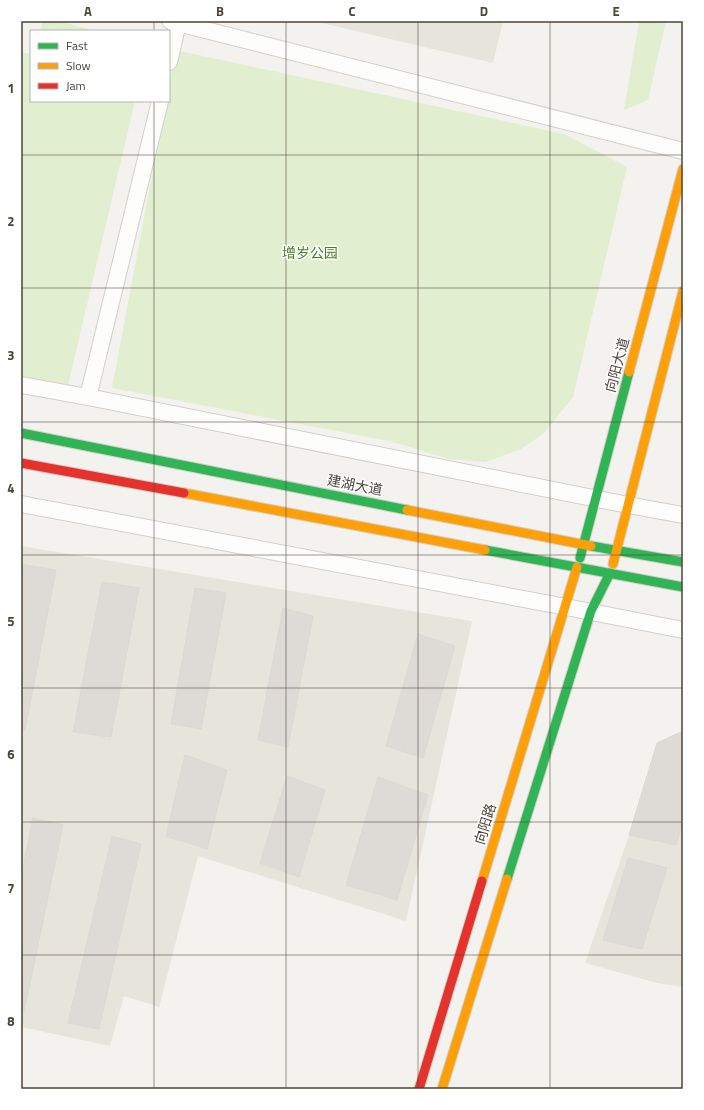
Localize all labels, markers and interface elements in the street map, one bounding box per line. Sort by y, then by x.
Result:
text: A [84,1,92,21]
text: B [216,1,224,21]
text: C [348,1,356,21]
text: D [480,1,488,21]
text: E [612,1,620,21]
legend [30,30,170,102]
text: Fast [66,36,89,55]
text: Slow [66,56,91,75]
text: Jam [66,76,86,95]
text: 1 [7,78,15,98]
text: 2 [7,211,15,231]
park label: 增岁公园 [282,242,338,263]
street label: 向阳大道 [599,335,634,395]
text: 3 [7,345,15,365]
street label: 建湖大道 [326,469,385,500]
text: 4 [7,478,15,498]
text: 5 [7,611,15,631]
text: 6 [7,744,15,764]
street label: 向阳路 [468,801,501,847]
text: 7 [7,878,15,898]
text: 8 [7,1011,15,1031]

